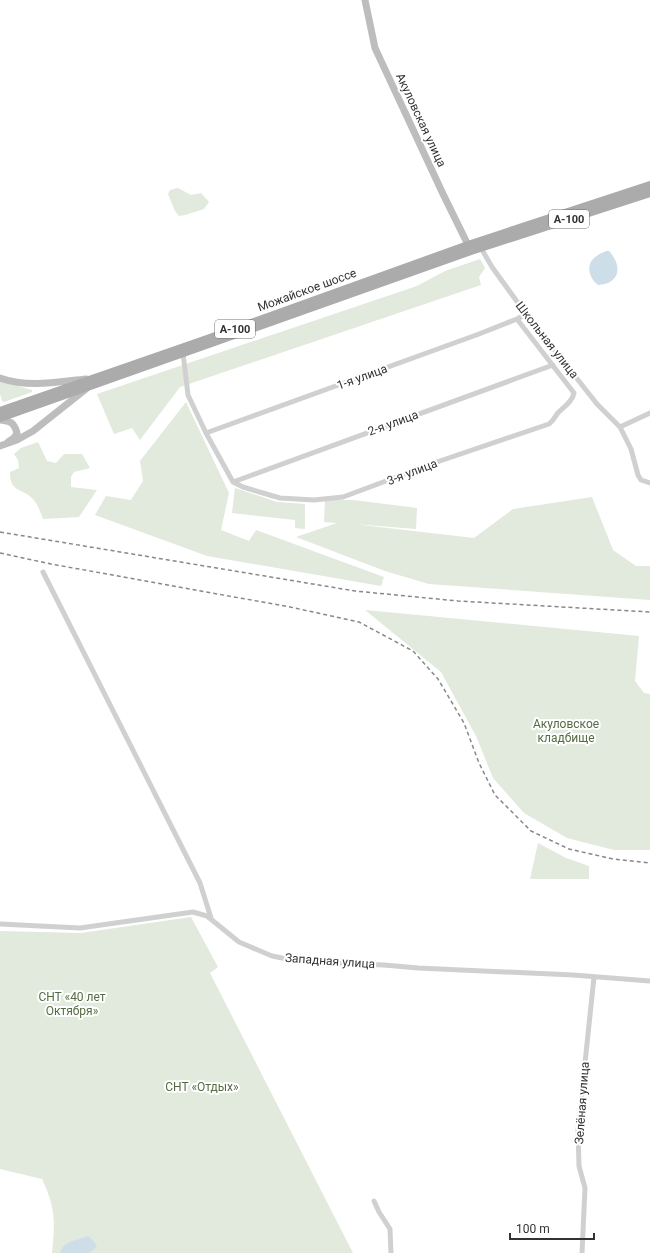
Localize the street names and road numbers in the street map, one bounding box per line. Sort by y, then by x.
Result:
street label: Акуловская улица [393,71,449,169]
road number: А-100 [549,210,589,228]
street label: Можайское шоссе [256,266,358,314]
street label: Школьная улица [513,299,581,381]
road number: А-100 [215,320,255,338]
street label: 1-я улица [335,361,389,393]
street label: 2-я улица [366,407,420,439]
street label: 3-я улица [385,456,439,488]
street label: Западная улица [284,951,376,971]
street label: Зелёная улица [572,1061,592,1145]

